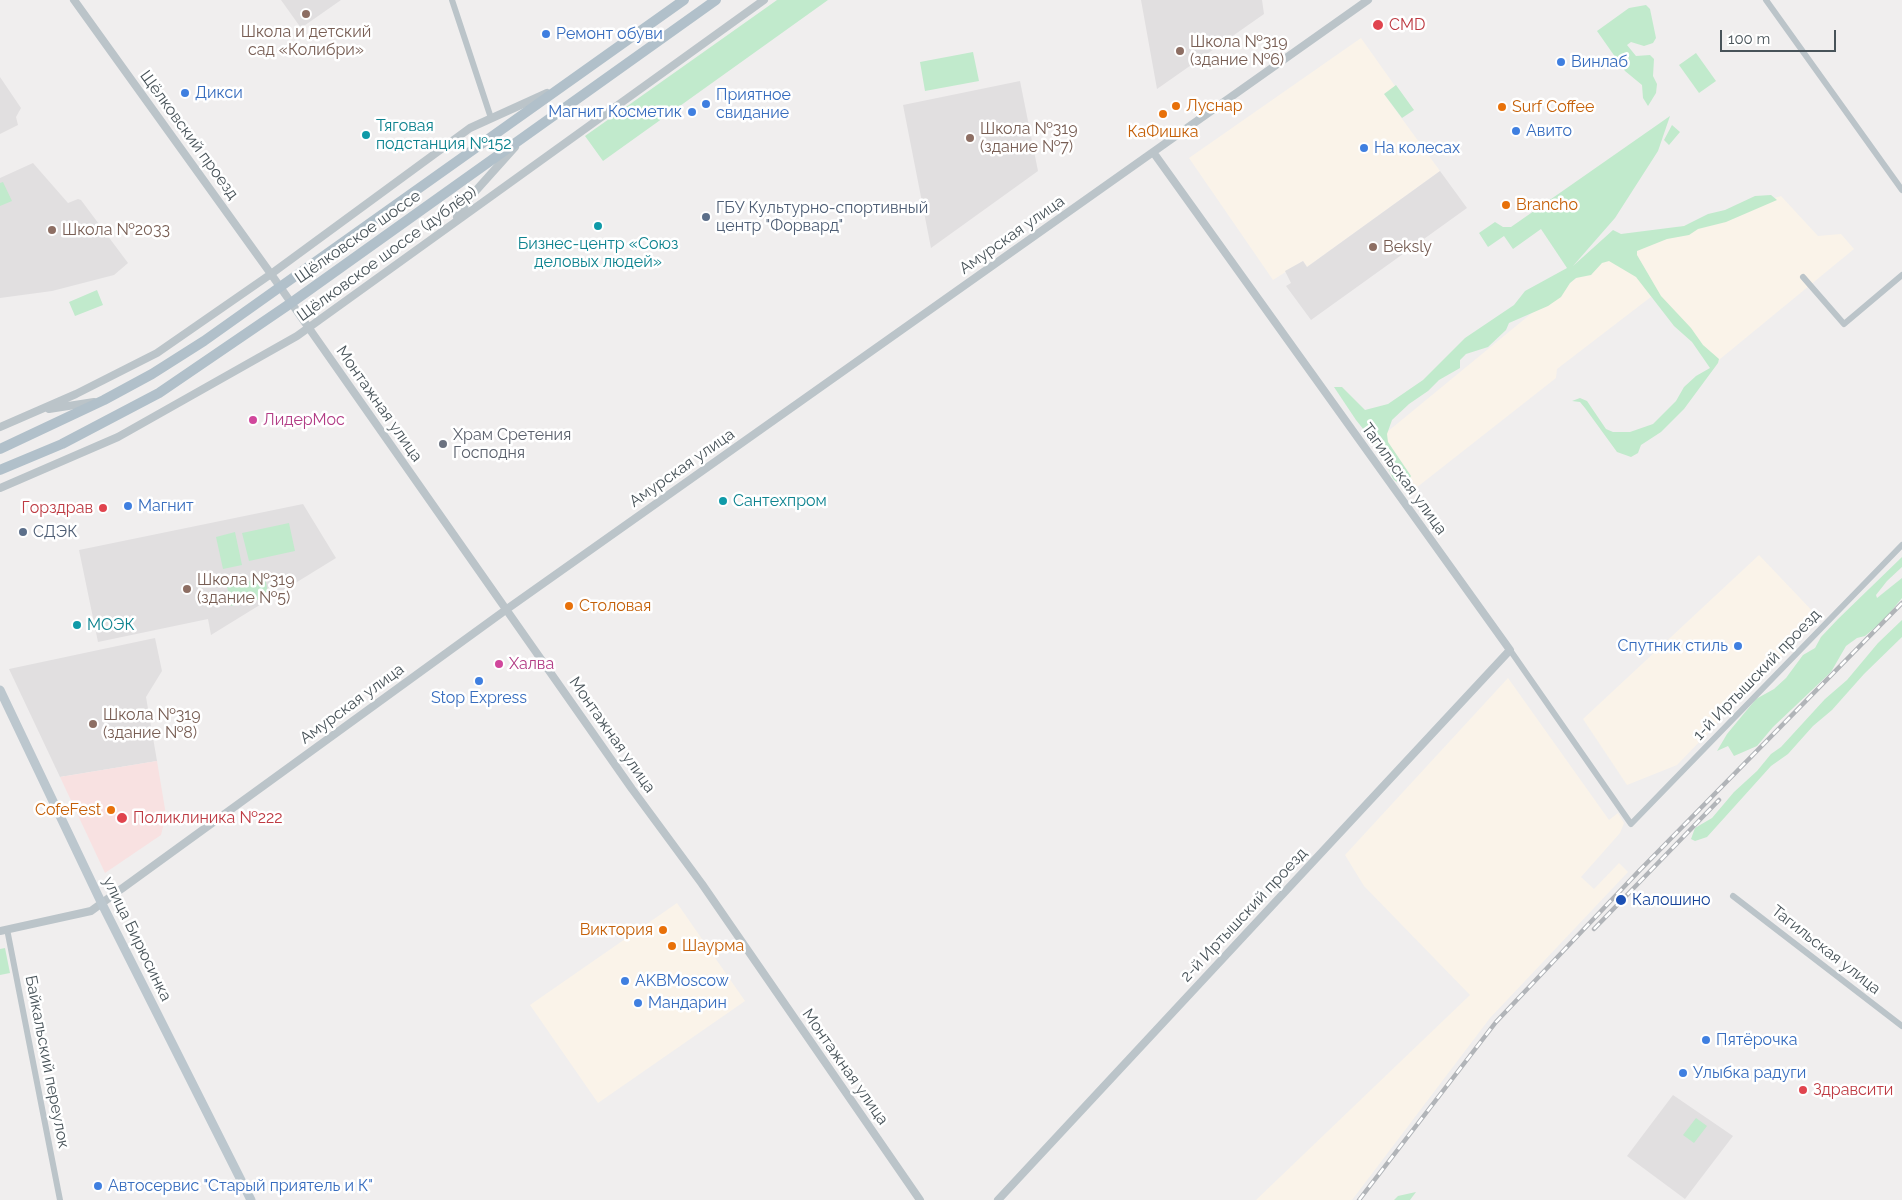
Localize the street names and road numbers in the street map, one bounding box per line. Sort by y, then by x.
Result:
street label: Щёлковский проезд [136,67,242,203]
street label: Щёлковское шоссе (дублёр) [293,182,481,326]
street label: Щёлковское шоссе [291,186,425,288]
street label: Амурская улица [956,192,1068,278]
street label: Монтажная улица [332,342,426,466]
street label: Тагильская улица [1357,420,1451,538]
street label: Амурская улица [626,425,738,511]
street label: 1-й Иртышский проезд [1689,605,1825,745]
street label: Амурская улица [296,660,408,748]
street label: Монтажная улица [565,673,659,797]
street label: 2-й Иртышский проезд [1177,844,1311,986]
street label: улица Бирюсинка [99,874,175,1004]
street label: Тагильская улица [1768,901,1884,999]
street label: Байкальский переулок [21,974,73,1150]
street label: Монтажная улица [798,1005,892,1129]

